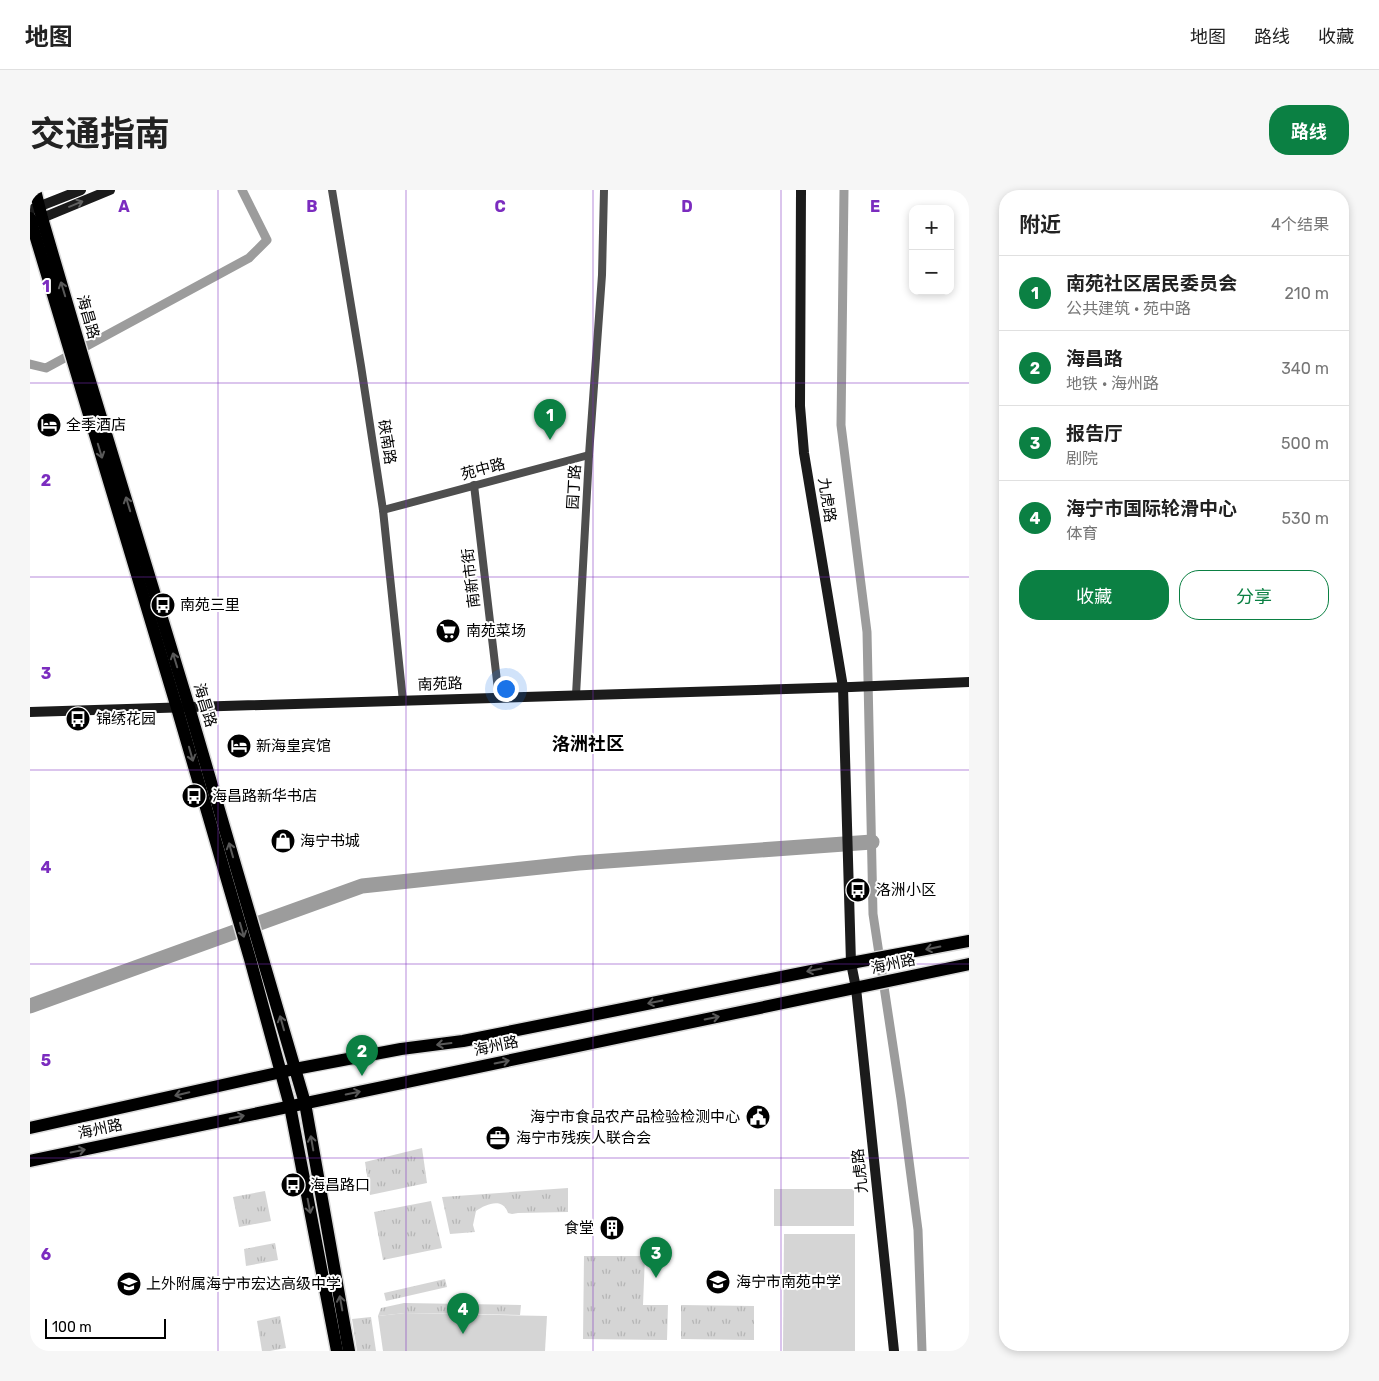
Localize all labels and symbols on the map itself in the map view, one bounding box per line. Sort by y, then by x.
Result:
text: A [118,197,130,216]
text: B [306,197,318,216]
text: C [494,197,506,216]
text: D [681,197,693,216]
text: E [870,197,880,216]
one-way arrow [68,199,83,208]
text: 1 [42,277,50,296]
one-way arrow [58,281,68,297]
street label: 海昌路 [73,293,103,341]
pin: 1 [534,399,566,440]
hotel icon: 全季酒店 [36,412,62,438]
place label: 全季酒店 [66,416,126,434]
street label: 硖南路 [375,418,399,466]
one-way arrow [96,443,106,459]
street label: 苑中路 [459,454,507,484]
street label: 园丁路 [564,464,584,510]
text: 2 [41,471,51,490]
street label: 九虎路 [815,476,839,524]
one-way arrow [122,497,132,513]
street label: 南新市街 [458,547,484,609]
bus stop icon: 南苑三里 [150,592,176,618]
place label: 南苑三里 [180,596,240,614]
supermarket icon: 南苑菜场 [435,618,461,644]
place label: 南苑菜场 [466,622,526,640]
one-way arrow [170,653,179,668]
text: 3 [41,664,51,683]
street label: 南苑路 [417,674,463,694]
your location [493,676,519,702]
street label: 海昌路 [190,681,220,729]
bus stop icon: 锦绣花园 [65,706,91,732]
place label: 锦绣花园 [96,710,156,728]
hotel icon: 新海皇宾馆 [226,733,252,759]
district label: 洛洲社区 [552,733,624,755]
place label: 新海皇宾馆 [256,737,331,755]
one-way arrow [186,746,196,762]
bus stop icon: 海昌路新华书店 [181,783,207,809]
place label: 海昌路新华书店 [212,787,317,805]
shop icon: 海宁书城 [270,828,296,854]
place label: 海宁书城 [300,832,360,850]
one-way arrow [226,842,235,858]
text: 4 [41,858,52,877]
bus stop icon: 洛洲小区 [845,877,871,903]
place label: 洛洲小区 [876,881,936,899]
one-way arrow [238,921,247,937]
one-way arrow [925,943,941,953]
street label: 海州路 [869,951,917,977]
one-way arrow [807,966,823,975]
one-way arrow [648,998,664,1008]
one-way arrow [704,1013,720,1022]
one-way arrow [276,1015,286,1031]
street label: 海州路 [472,1033,520,1059]
pin: 2 [346,1035,378,1076]
one-way arrow [437,1039,453,1049]
text: 5 [41,1051,51,1070]
one-way arrow [493,1057,509,1066]
one-way arrow [344,1087,360,1097]
one-way arrow [174,1090,190,1099]
public building icon: 海宁市食品农产品检验检测中心 [745,1104,771,1130]
place label: 海宁市食品农产品检验检测中心 [530,1108,740,1126]
one-way arrow [228,1112,244,1121]
street label: 海州路 [76,1116,124,1142]
office icon: 海宁市残疾人联合会 [485,1125,511,1151]
place label: 海宁市残疾人联合会 [516,1129,651,1147]
one-way arrow [307,1135,317,1151]
one-way arrow [69,1145,85,1155]
street label: 九虎路 [849,1148,871,1194]
bus stop icon: 海昌路口 [280,1172,306,1198]
place label: 海昌路口 [310,1176,370,1194]
one-way arrow [305,1197,315,1213]
building icon: 食堂 [599,1215,625,1241]
place label: 食堂 [564,1219,594,1237]
pin: 3 [640,1237,672,1278]
text: 6 [41,1245,51,1264]
school or university icon: 海宁市南苑中学 [705,1269,731,1295]
school or university icon: 上外附属海宁市宏达高级中学 [116,1271,142,1297]
place label: 海宁市南苑中学 [736,1273,841,1291]
place label: 上外附属海宁市宏达高级中学 [146,1275,341,1293]
pin: 4 [447,1293,479,1334]
one-way arrow [335,1295,345,1311]
scale bar [45,1316,166,1339]

